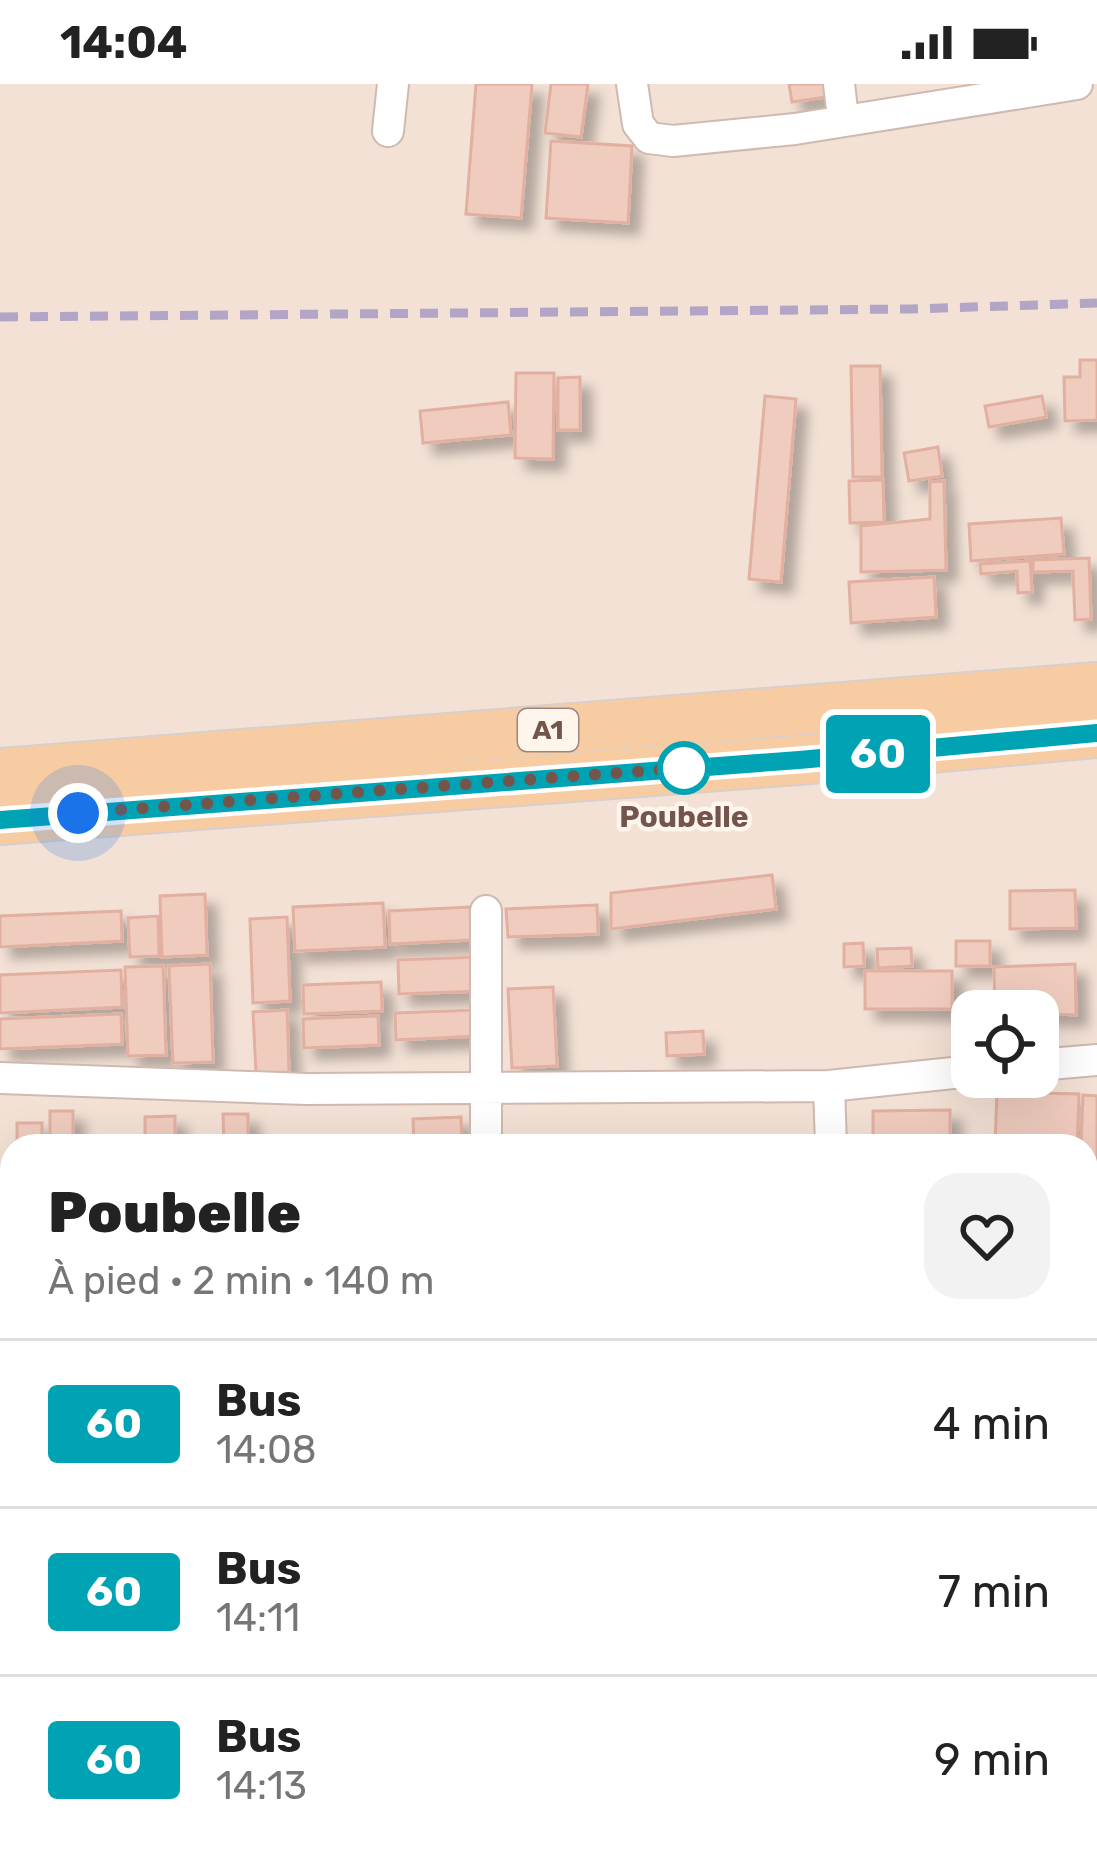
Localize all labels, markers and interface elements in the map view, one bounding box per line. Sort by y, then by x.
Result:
text: 14:04 [60,16,188,69]
road number: A1 [518,709,578,751]
line badge: 60 [824,715,932,793]
text: 60 [850,729,906,779]
marker: Poubelle [659,743,709,793]
your location [48,783,108,843]
place label: Poubelle [619,799,749,835]
map controls [951,990,1059,1098]
button: locate [951,990,1059,1098]
button: heart [924,1173,1050,1299]
text: Poubelle [48,1179,301,1246]
text: À pied · 2 min · 140 m [48,1258,434,1304]
text: Bus [216,1374,301,1427]
text: 4 min [933,1397,1050,1450]
text: 60 [86,1399,142,1449]
text: 14:08 [216,1427,316,1473]
text: Bus [216,1542,301,1595]
text: 7 min [938,1565,1050,1618]
text: 60 [86,1567,142,1617]
text: 14:11 [216,1595,300,1641]
text: Bus [216,1710,301,1763]
text: 9 min [934,1733,1050,1786]
text: 60 [86,1735,142,1785]
text: 14:13 [216,1763,307,1809]

